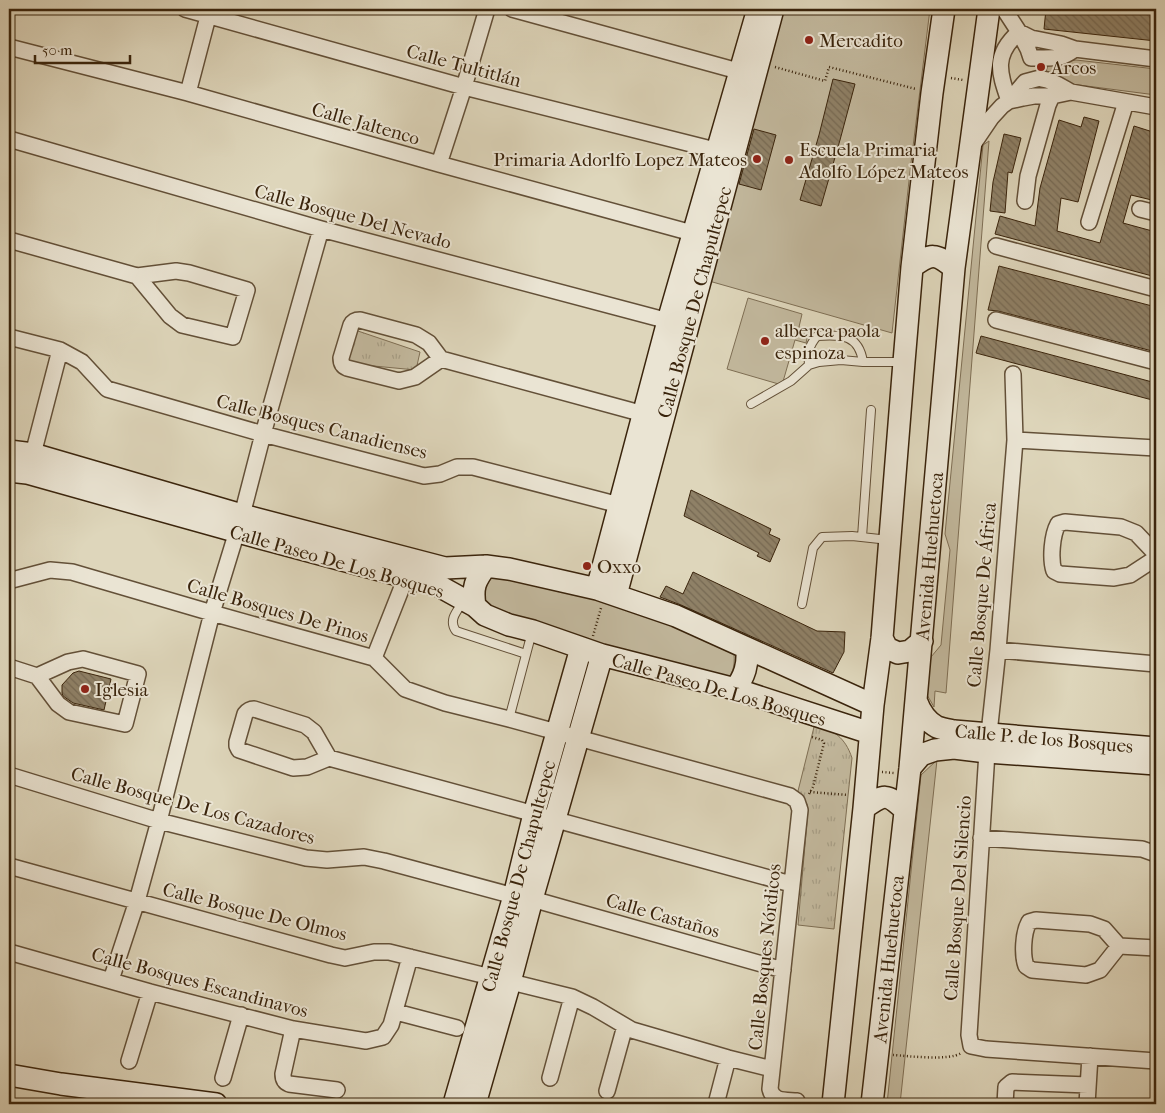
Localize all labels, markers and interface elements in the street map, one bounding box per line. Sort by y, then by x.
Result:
place label: Mercadito [819,30,903,52]
scale bar [35,32,130,64]
marker: Mercadito [803,34,815,46]
street label: Calle Tultitlán [404,40,523,92]
text: 50 m [42,41,73,59]
place label: Arcos [1050,57,1096,79]
marker: Arcos [1035,61,1047,73]
street label: Calle Jaltenco [309,98,423,150]
place label: Escuela Primaria Adolfo López Mateos [798,139,968,183]
place label: Primaria Adorlfo Lopez Mateos [493,149,747,171]
marker: Primaria Adorlfo Lopez Mateos [751,153,763,165]
marker: Escuela Primaria Adolfo López Mateos [783,154,795,166]
street label: Calle Bosque Del Nevado [252,180,454,254]
street label: Calle Bosque De Chapultepec [653,184,737,421]
place label: alberca paola espinoza [775,320,880,364]
marker: alberca paola espinoza [759,335,771,347]
street label: Calle Bosques Canadienses [214,390,429,464]
street label: Avenida Huehuetoca [912,471,948,642]
street label: Calle Bosque De África [963,501,1001,689]
street label: Calle Paseo De Los Bosques [227,521,446,603]
place label: Oxxo [597,556,642,578]
marker: Oxxo [581,560,593,572]
street label: Calle Bosques De Pinos [184,574,371,647]
street label: Calle Paseo De Los Bosques [609,649,828,731]
place label: Iglesia [95,679,149,701]
marker: Iglesia [79,683,91,695]
street label: Calle P. de los Bosques [954,720,1134,758]
street label: Calle Bosque De Chapultepec [477,758,561,995]
street label: Calle Bosque De Los Cazadores [68,763,317,849]
street label: Calle Bosque Del Silencio [940,794,976,1002]
street label: Calle Bosques Nórdicos [744,863,786,1052]
street label: Avenida Huehuetoca [869,874,909,1045]
street label: Calle Bosque De Olmos [160,878,349,946]
street label: Calle Castaños [603,889,722,943]
street label: Calle Bosques Escandinavos [89,943,310,1022]

